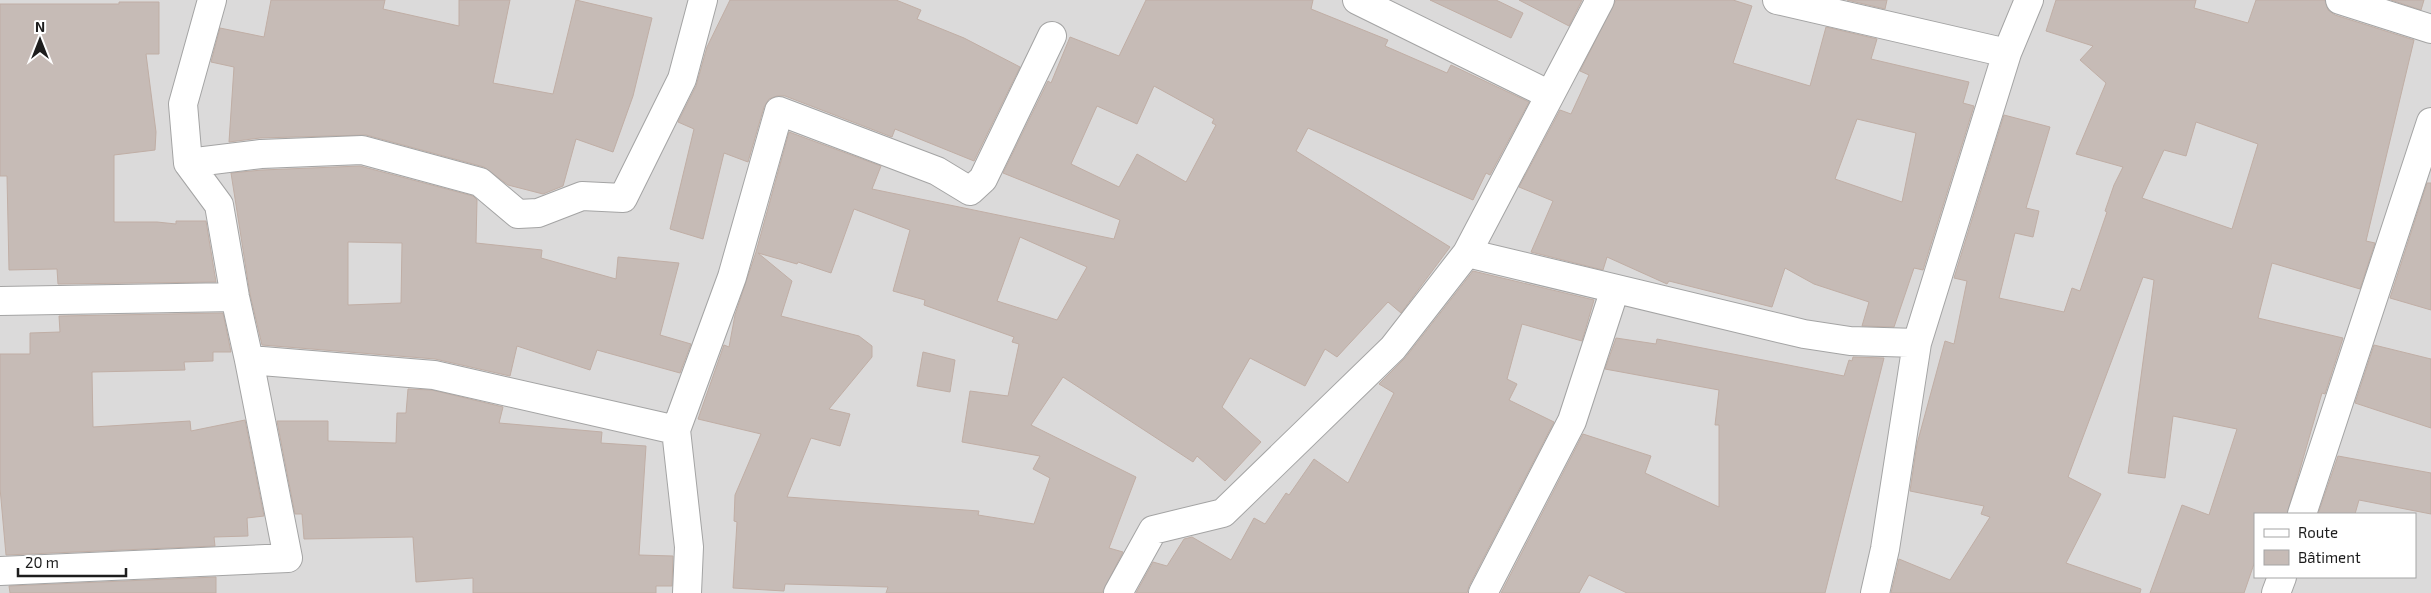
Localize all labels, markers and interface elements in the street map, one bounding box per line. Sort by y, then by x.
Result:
north arrow [15,15,65,65]
text: N [35,18,45,35]
legend [2254,513,2416,578]
text: Route [2298,523,2338,541]
scale bar [18,546,125,578]
text: Bâtiment [2298,548,2361,566]
text: 20 m [25,553,59,571]

